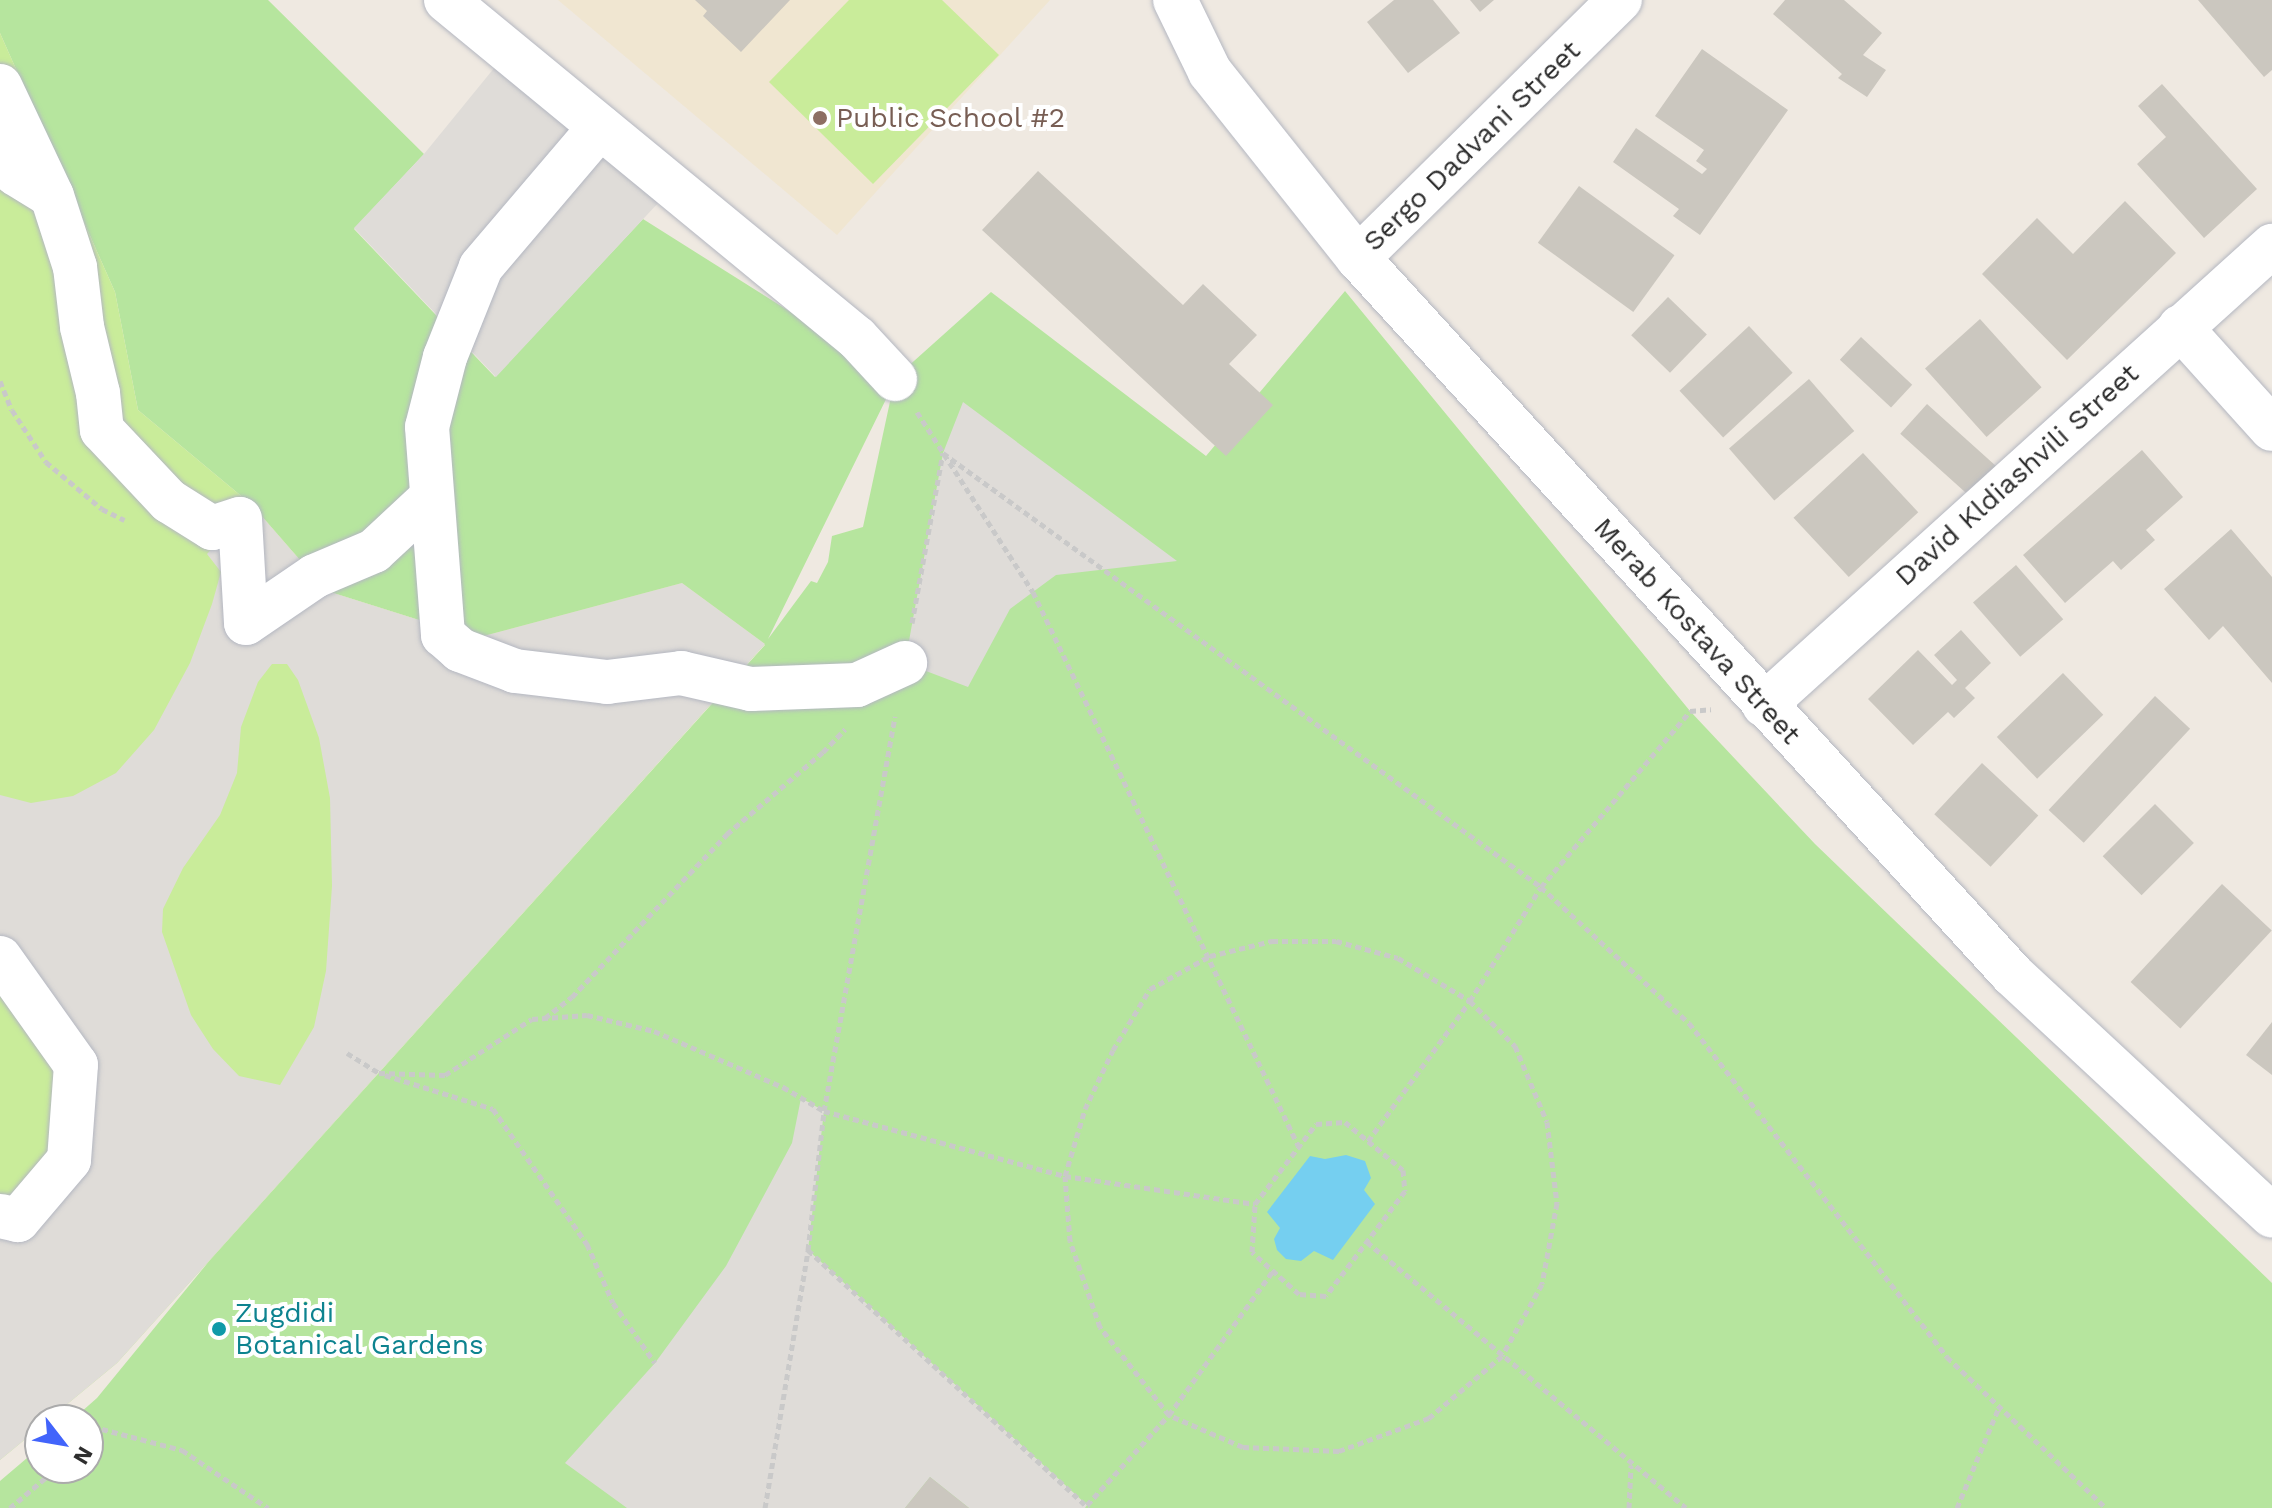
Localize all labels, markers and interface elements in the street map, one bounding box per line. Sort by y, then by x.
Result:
street label: Sergo Dadvani Street [1357,34,1587,258]
place label: Public School #2 [836,101,1066,135]
marker: Public School #2 [811,109,829,127]
street label: David Kldiashvili Street [1888,357,2146,593]
street label: Merab Kostava Street [1586,511,1808,751]
place label: Zugdidi Botanical Gardens [235,1296,485,1362]
marker: Zugdidi Botanical Gardens [210,1320,228,1338]
north arrow [24,1404,104,1484]
text: N [68,1442,98,1469]

